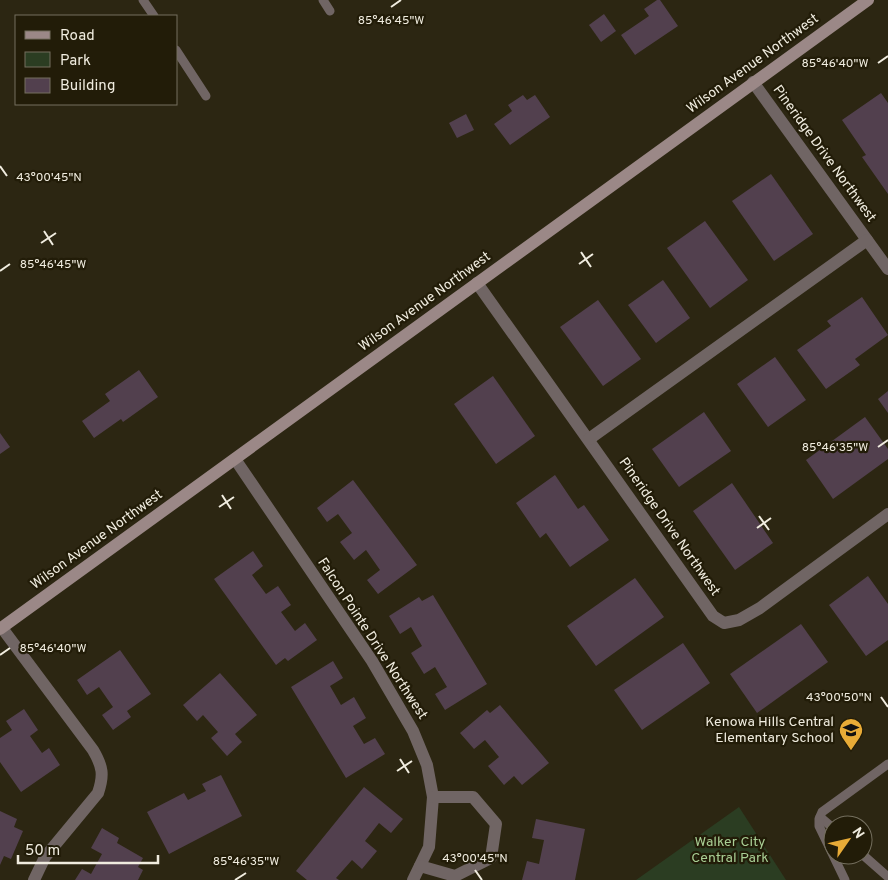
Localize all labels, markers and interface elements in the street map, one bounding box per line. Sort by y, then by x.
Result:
street label: Wilson Avenue Northwest [684,10,822,118]
text: 85°46'45"W [358,13,424,29]
legend [15,15,178,105]
text: Road [60,27,95,46]
text: Park [60,52,91,71]
text: 85°46'40"W [802,56,868,72]
text: Building [60,77,115,96]
street label: Pineridge Drive Northwest [769,82,879,226]
text: 43°00'45"N [16,170,82,186]
street label: Wilson Avenue Northwest [356,248,494,356]
text: 85°46'45"W [20,257,86,273]
text: 85°46'35"W [802,440,868,456]
street label: Pineridge Drive Northwest [615,454,723,600]
street label: Wilson Avenue Northwest [28,486,166,594]
street label: Falcon Pointe Drive Northwest [313,555,431,723]
text: 85°46'40"W [20,641,86,657]
text: 43°00'50"N [806,690,872,706]
place label: Kenowa Hills Central Elementary School [705,714,834,747]
school or university icon: Kenowa Hills Central Elementary School [838,717,864,751]
north arrow [823,815,873,865]
text: N [848,825,867,842]
scale bar [18,832,158,864]
park label: Walker City Central Park [691,834,769,867]
text: 50 m [25,842,60,861]
text: 43°00'45"N [442,851,508,867]
text: 85°46'35"W [213,854,279,870]

